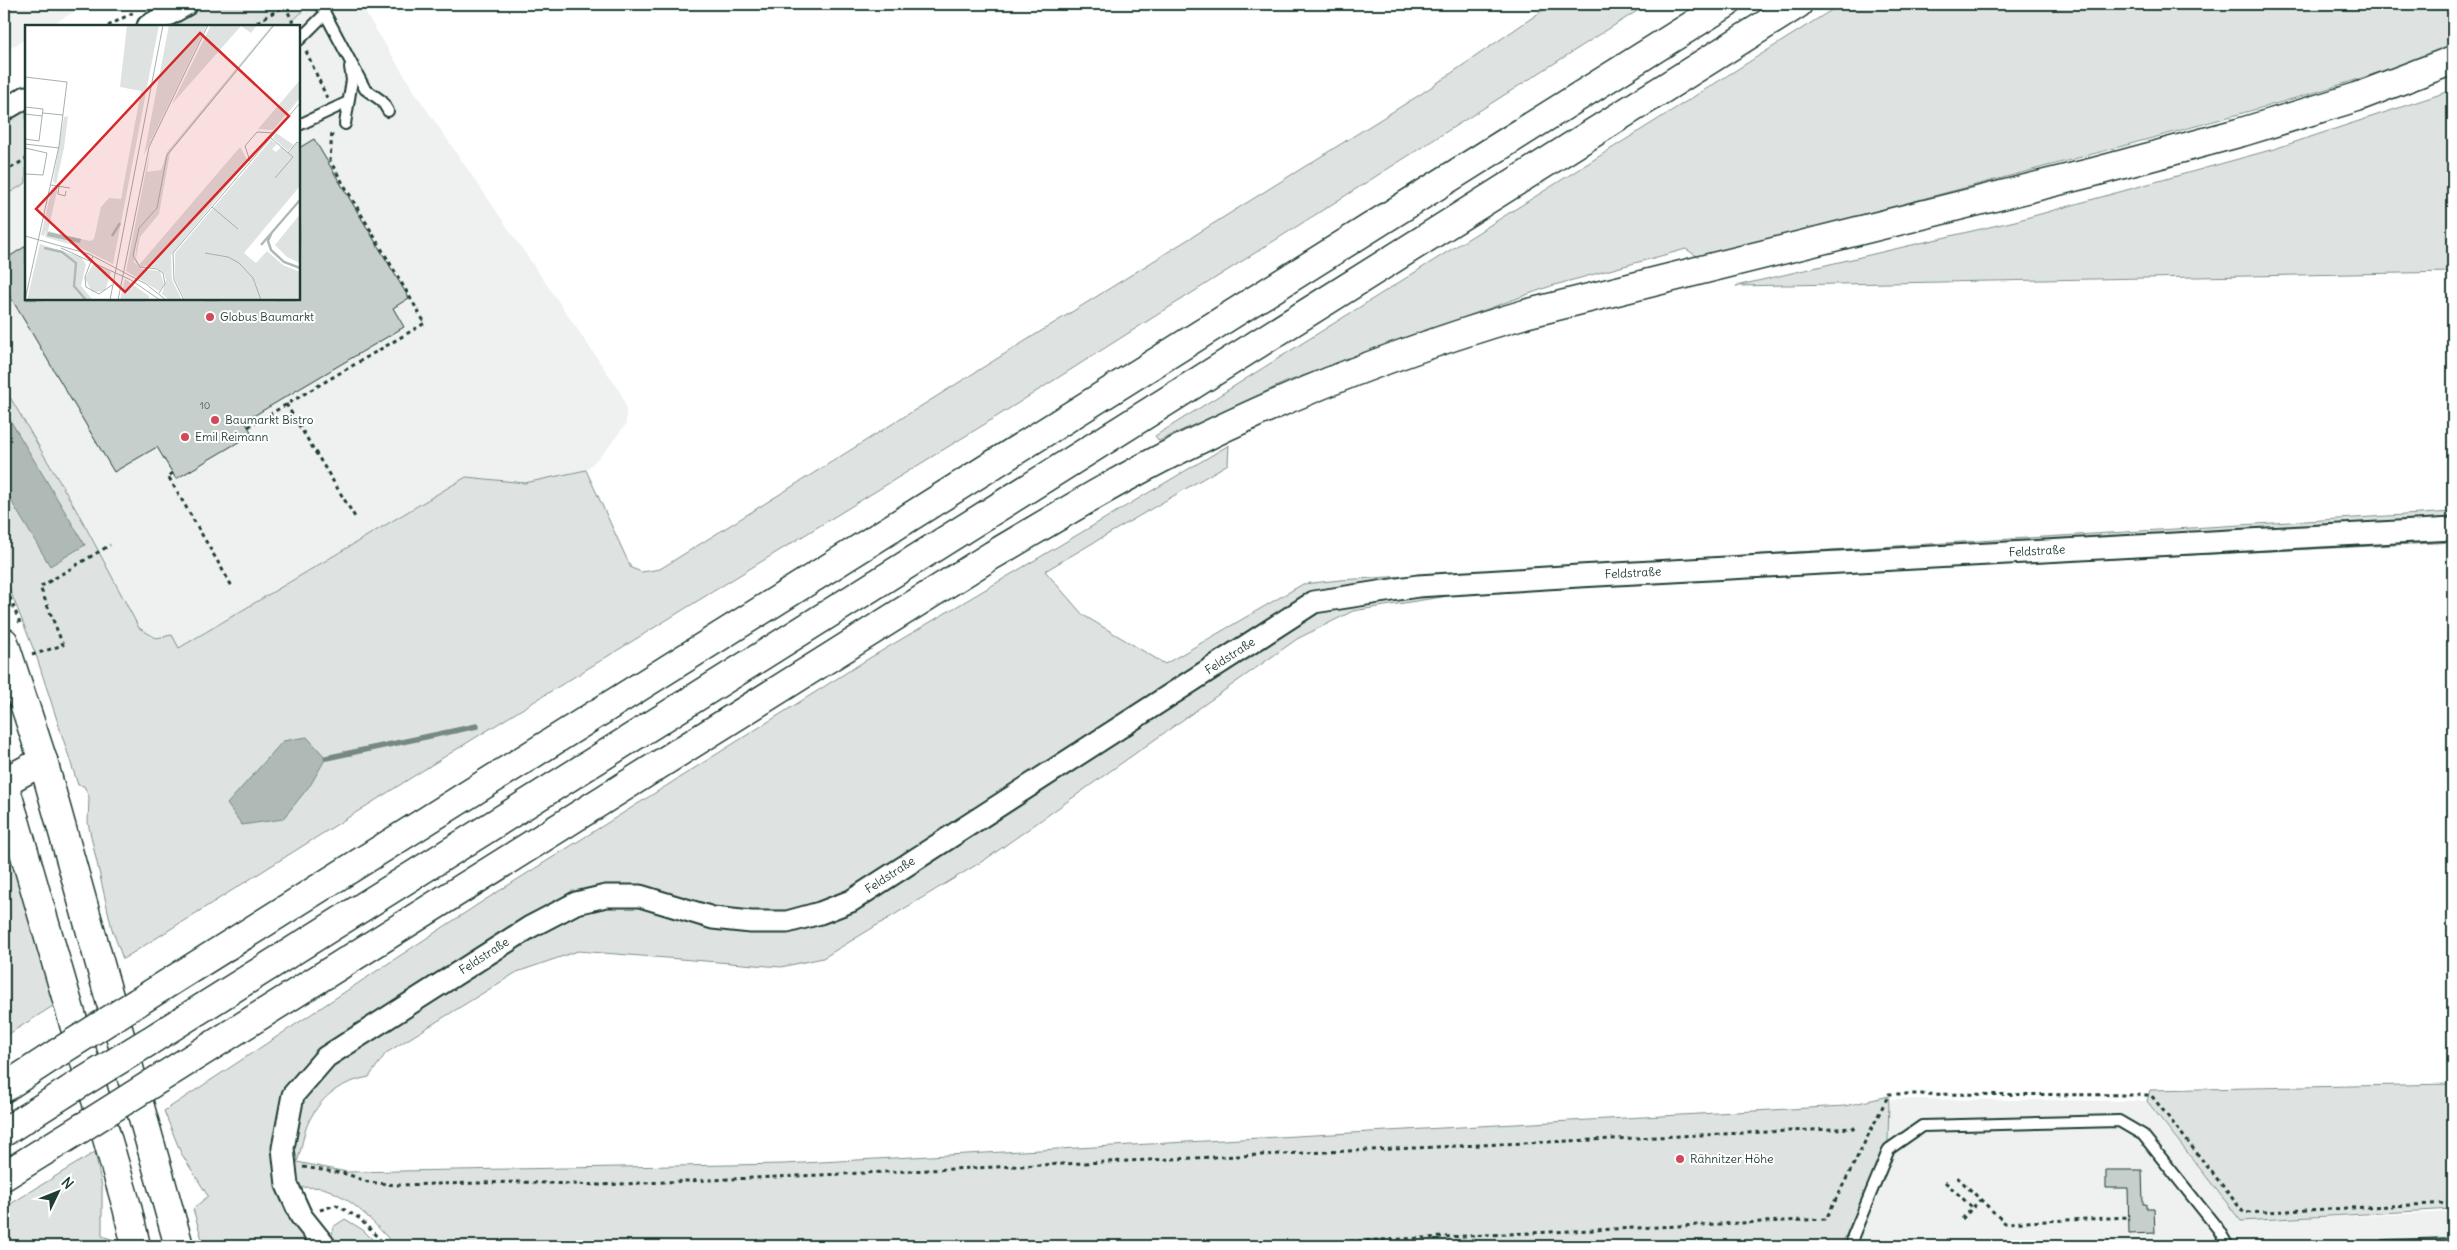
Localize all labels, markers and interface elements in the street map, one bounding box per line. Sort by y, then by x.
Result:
inset map [25,25,300,300]
place label: Globus Baumarkt [220,309,314,324]
marker: Globus Baumarkt [204,311,216,323]
house number: 10 [200,399,210,412]
place label: Baumarkt Bistro [225,412,314,427]
marker: Baumarkt Bistro [209,414,221,426]
place label: Emil Reimann [195,429,269,444]
marker: Emil Reimann [179,431,191,443]
street label: Feldstraße [2008,542,2066,559]
street label: Feldstraße [1604,564,1662,581]
street label: Feldstraße [1202,634,1257,677]
street label: Feldstraße [862,853,917,896]
street label: Feldstraße [456,934,511,977]
place label: Rähnitzer Höhe [1690,1151,1774,1166]
marker: Rähnitzer Höhe [1674,1153,1686,1165]
north arrow [32,1168,82,1218]
text: N [58,1173,77,1193]

